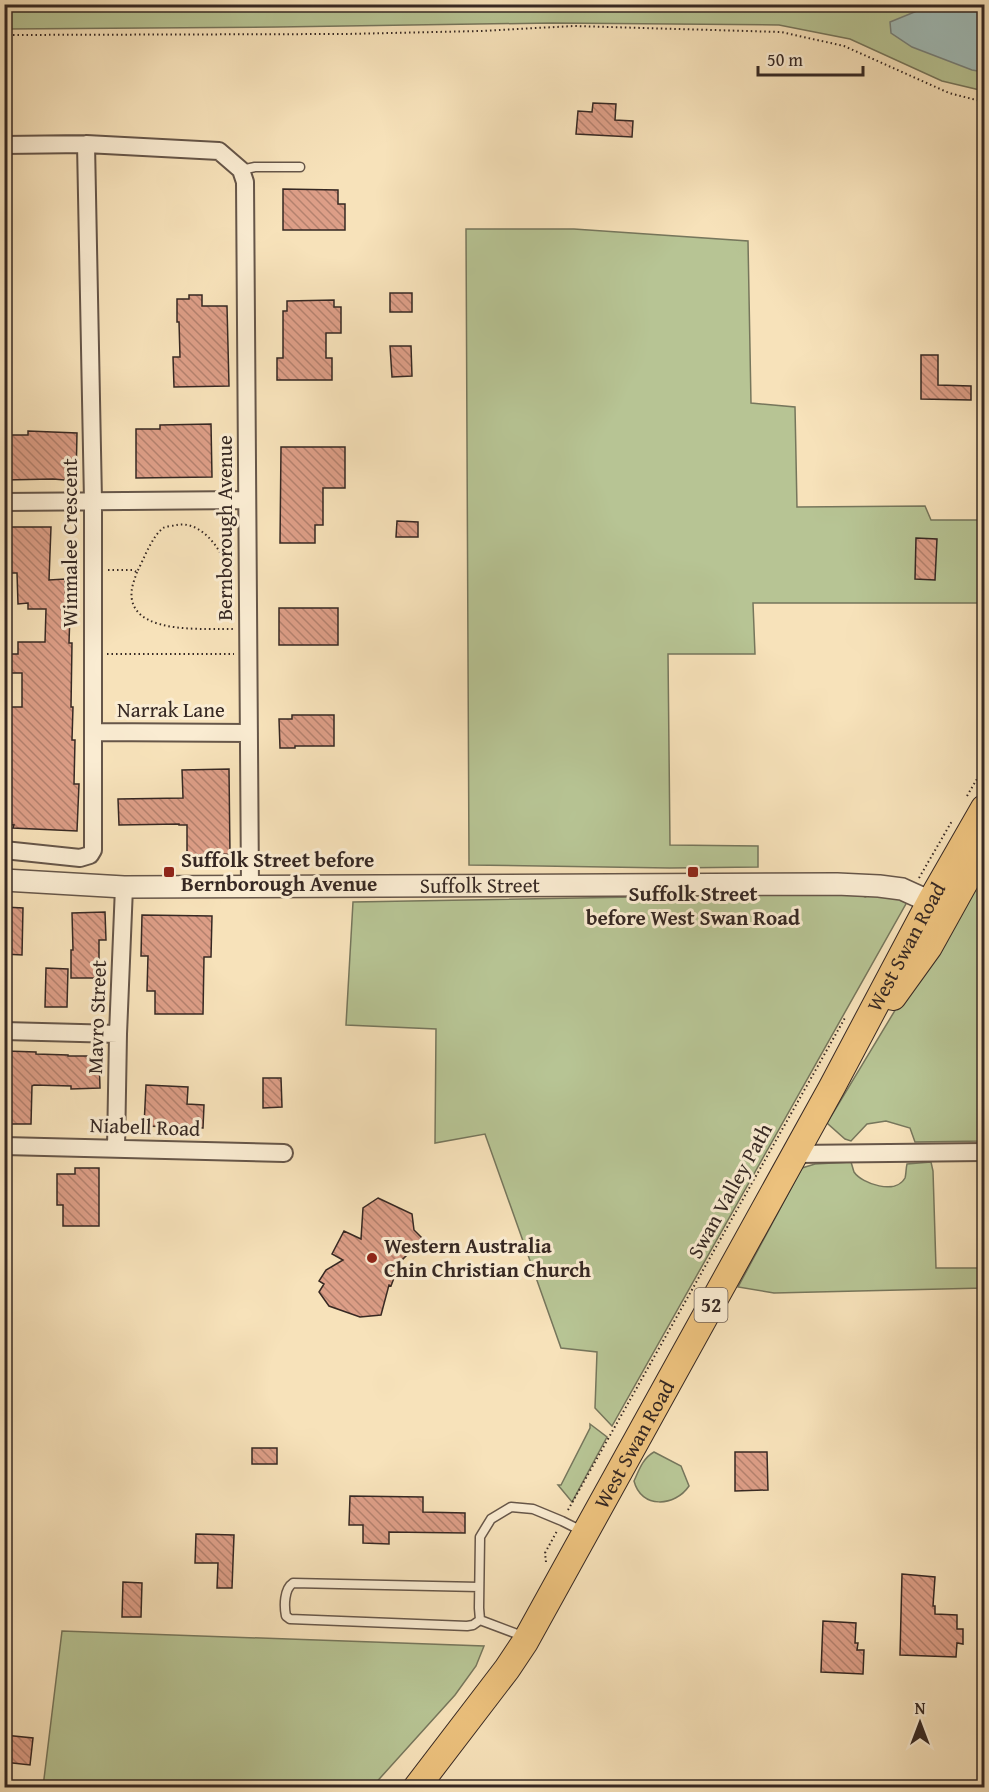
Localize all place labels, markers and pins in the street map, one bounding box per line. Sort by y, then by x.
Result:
place label: Suffolk Street before Bernborough Avenue [181,844,377,899]
marker: Suffolk Street before Bernborough Avenue [162,865,176,879]
marker: Suffolk Street before West Swan Road [686,865,700,879]
place label: Suffolk Street before West Swan Road [586,878,800,933]
place label: Western Australia Chin Christian Church [384,1230,592,1285]
marker: Western Australia Chin Christian Church [365,1251,379,1265]

